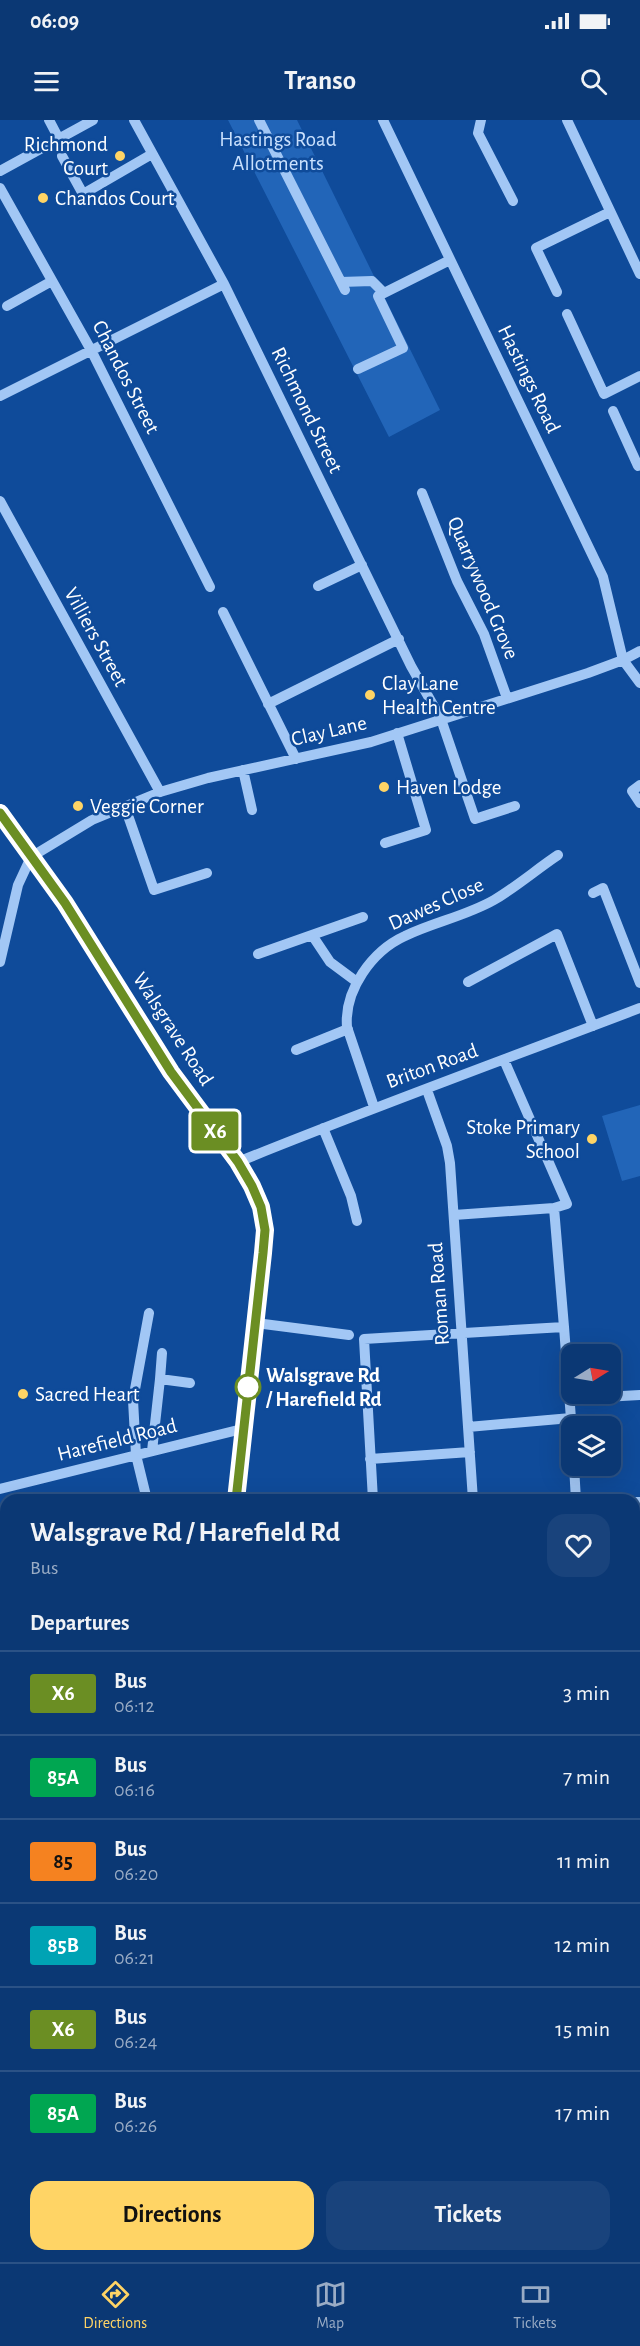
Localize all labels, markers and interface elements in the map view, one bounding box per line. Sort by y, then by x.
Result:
text: 06:09 [30,10,79,32]
icon: menu [30,65,63,98]
icon: search [577,65,610,98]
text: Transo [284,67,356,94]
park label: Hastings Road Allotments [219,129,337,174]
place label: Richmond Court [24,134,108,179]
marker: Richmond Court [113,149,127,163]
place label: Chandos Court [55,188,175,209]
marker: Chandos Court [36,191,50,205]
street label: Chandos Street [88,317,164,437]
street label: Hastings Road [494,322,564,436]
street label: Richmond Street [268,344,347,476]
street label: Quarrywood Grove [444,514,522,662]
street label: Villiers Street [60,584,132,690]
place label: Clay Lane Health Centre [382,673,496,718]
marker: Clay Lane Health Centre [363,688,377,702]
street label: Clay Lane [289,712,369,750]
place label: Haven Lodge [396,777,501,798]
marker: Haven Lodge [377,780,391,794]
place label: Veggie Corner [90,796,204,817]
marker: Veggie Corner [71,799,85,813]
street label: Dawes Close [385,874,487,934]
street label: Walsgrave Road [129,969,217,1089]
street label: Briton Road [384,1040,481,1092]
line badge: X6 [188,1112,242,1150]
place label: Stoke Primary School [466,1117,580,1162]
text: X6 [203,1121,227,1142]
marker: Stoke Primary School [585,1132,599,1146]
street label: Roman Road [425,1242,453,1346]
north arrow [561,1344,621,1404]
map controls [561,1344,621,1476]
place label: Walsgrave Rd / Harefield Rd [265,1365,382,1410]
marker: Walsgrave Rd / Harefield Rd [235,1374,261,1400]
place label: Sacred Heart [35,1384,140,1405]
marker: Sacred Heart [16,1387,30,1401]
street label: Harefield Road [55,1415,179,1465]
button: layers [561,1416,621,1476]
button: heart [547,1514,610,1577]
text: Walsgrave Rd / Harefield Rd [30,1519,340,1547]
text: Bus [30,1558,58,1578]
text: Departures [30,1612,130,1634]
text: Bus [114,1670,147,1692]
text: 3 min [563,1682,610,1704]
text: X6 [51,1683,75,1704]
text: 06:12 [114,1696,155,1716]
text: Bus [114,1754,147,1776]
text: 7 min [563,1766,610,1788]
text: 85A [47,1767,79,1788]
text: 06:16 [114,1780,155,1800]
text: Bus [114,1838,147,1860]
text: 11 min [557,1850,610,1872]
text: 85 [53,1851,73,1872]
text: 06:20 [114,1864,158,1884]
text: Bus [114,1922,147,1944]
text: 12 min [555,1934,610,1956]
text: 85B [47,1935,79,1956]
text: 06:21 [114,1948,155,1968]
text: Bus [114,2006,147,2028]
text: 15 min [555,2018,610,2040]
text: X6 [51,2019,75,2040]
text: 06:24 [114,2032,157,2052]
text: Bus [114,2090,147,2112]
text: 17 min [555,2102,610,2124]
text: 85A [47,2103,79,2124]
text: 06:26 [114,2116,157,2136]
button: Directions [30,2181,314,2250]
button: Tickets [326,2181,610,2250]
tab: Directions [83,2278,147,2333]
tab: Map [314,2278,347,2333]
tab: Tickets [513,2278,557,2333]

